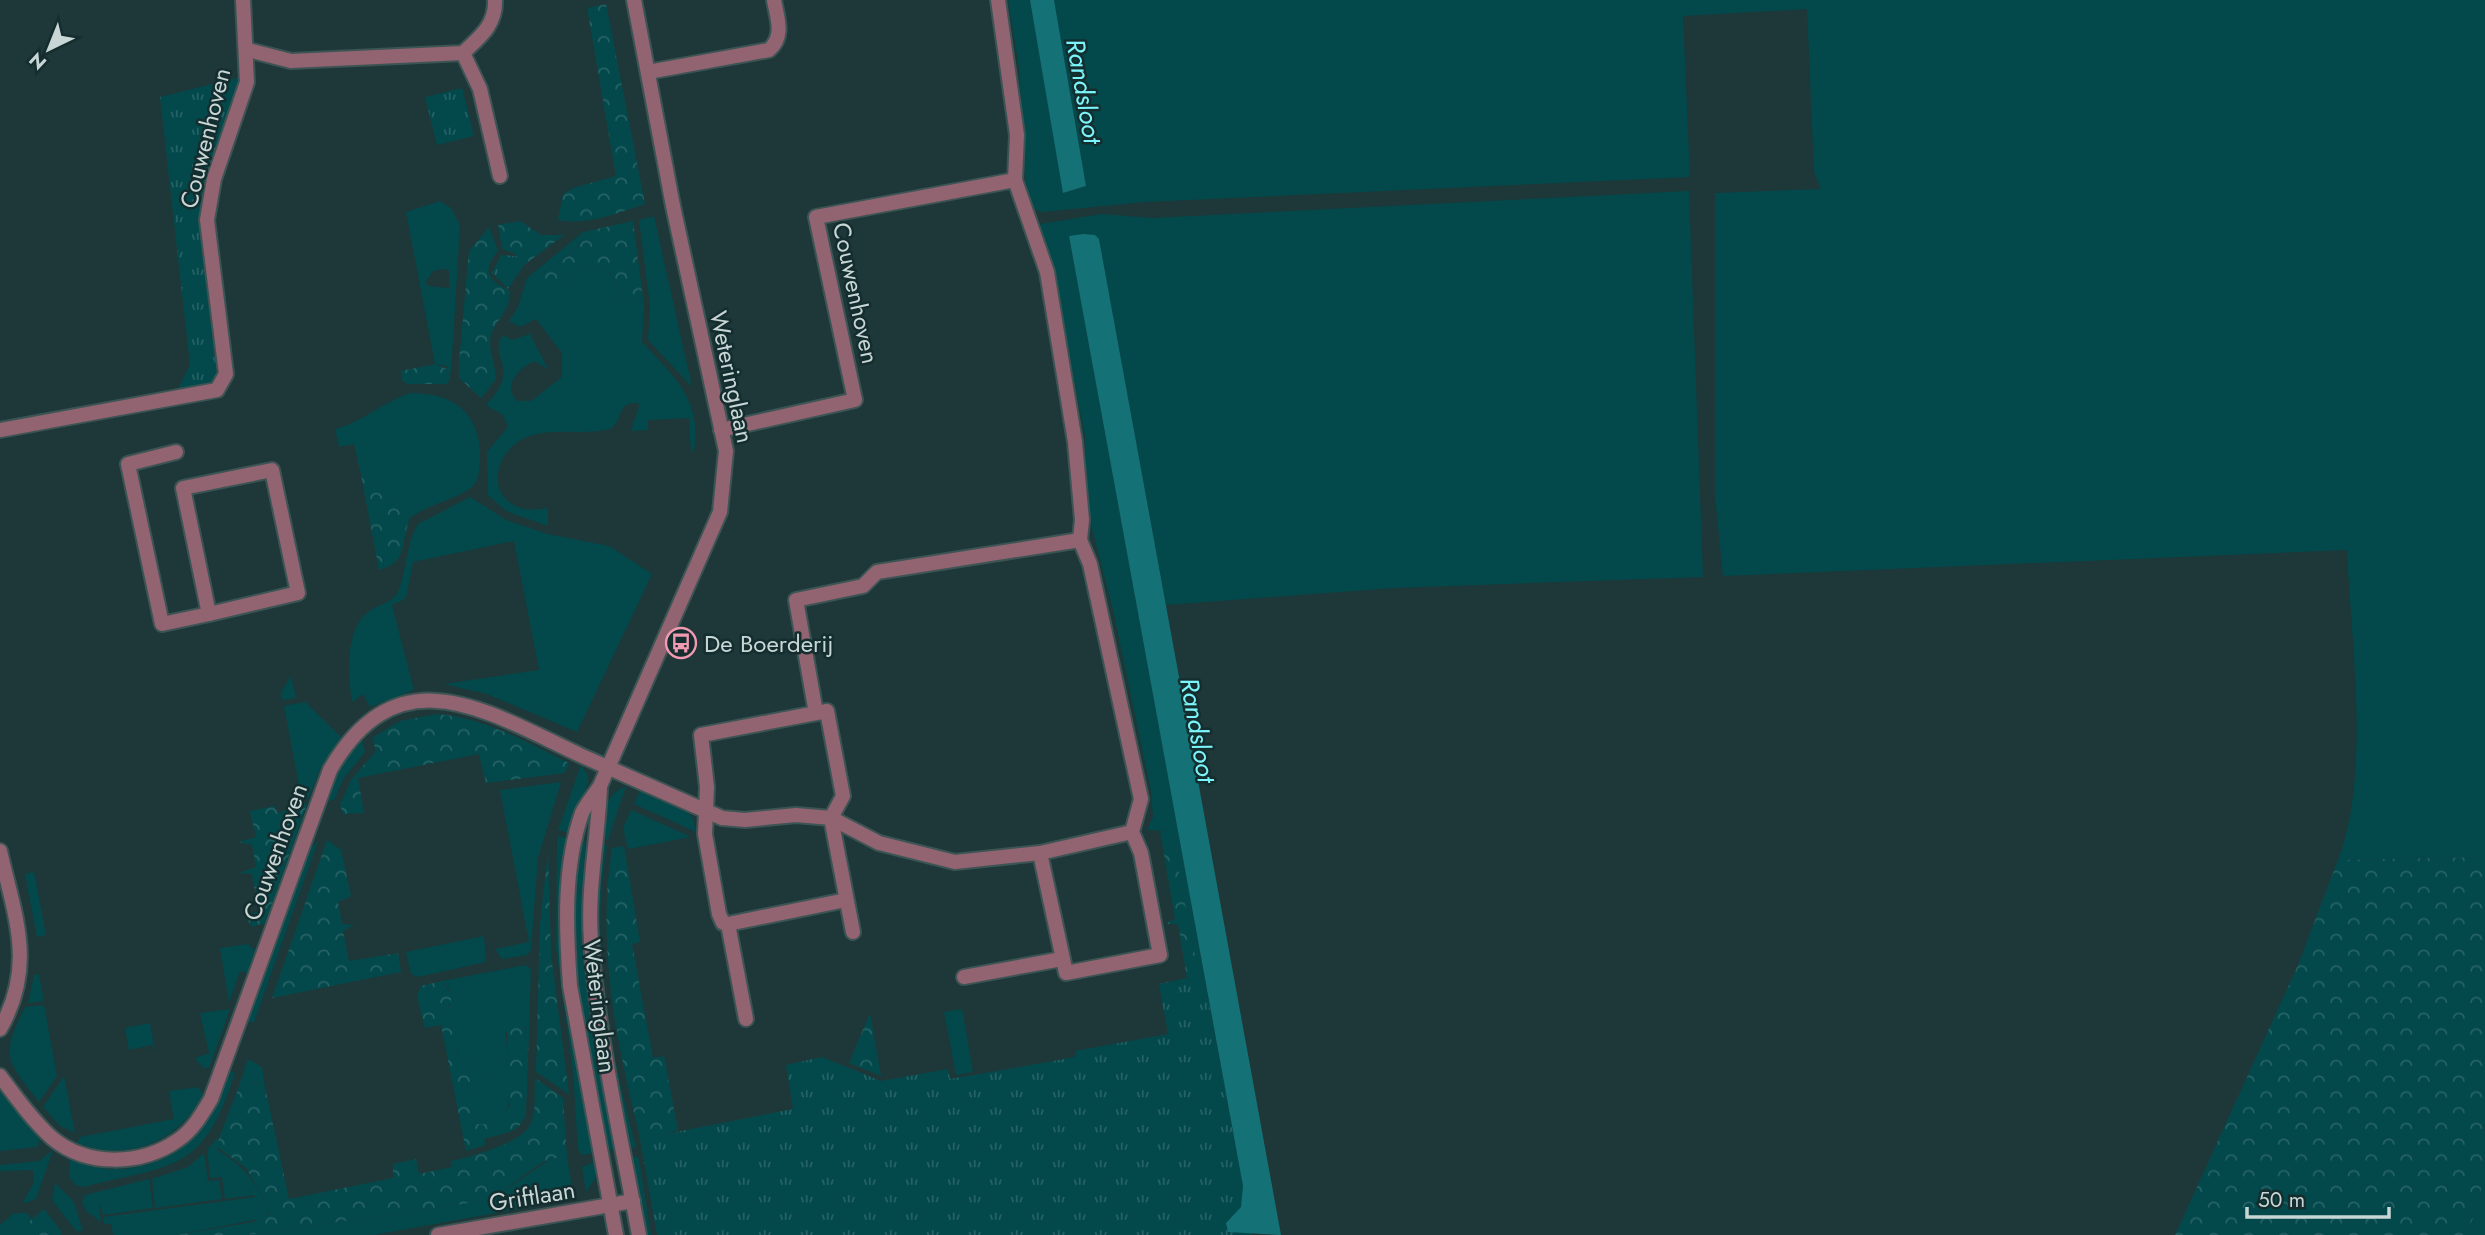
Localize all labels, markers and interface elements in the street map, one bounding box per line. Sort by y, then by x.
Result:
north arrow [14,14,84,84]
water label: Randsloot [1056,36,1112,148]
text: N [23,46,52,76]
street label: Couwenhoven [171,64,239,212]
street label: Couwenhoven [824,219,888,367]
street label: Weteringlaan [701,308,763,446]
bus stop icon: De Boerderij [664,626,698,660]
place label: De Boerderij [704,626,833,661]
water label: Randsloot [1170,675,1226,787]
street label: Couwenhoven [234,779,316,925]
street label: Weteringlaan [574,937,626,1075]
street label: Griftlaan [486,1172,578,1220]
scale bar [2247,1176,2389,1220]
text: 50 m [2258,1185,2305,1215]

